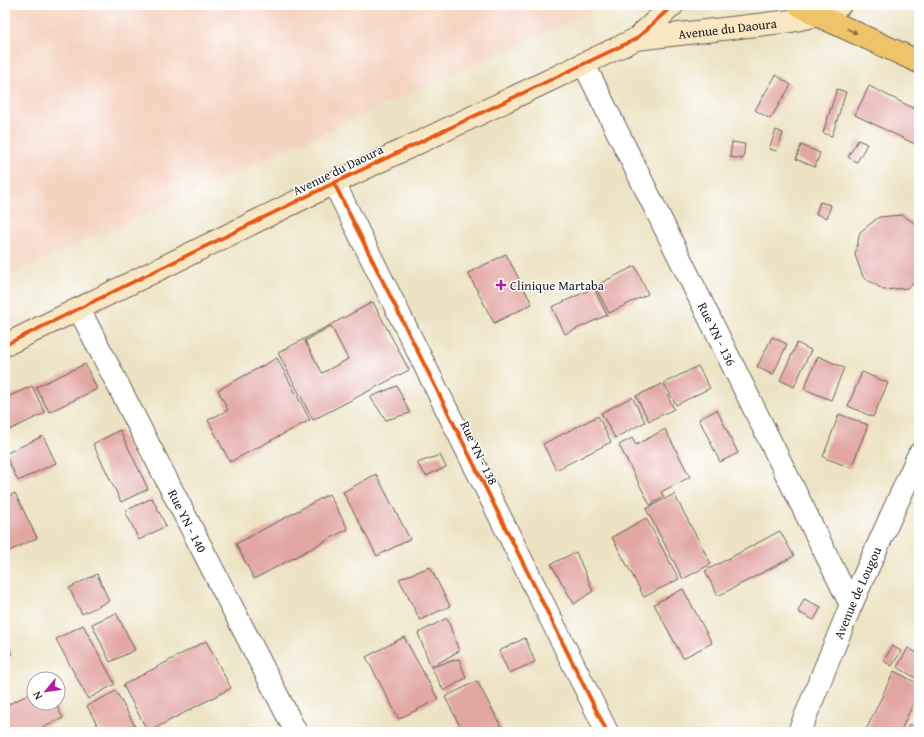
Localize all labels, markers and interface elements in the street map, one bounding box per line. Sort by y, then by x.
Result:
street label: Avenue du Daoura [677,13,778,44]
one-way arrow [846,28,858,34]
street label: Avenue du Daoura [289,139,387,200]
place label: Clinique Martaba [510,276,605,295]
marker: Clinique Martaba [495,279,507,291]
street label: Rue YN - 136 [693,299,741,369]
street label: Rue YN - 138 [455,418,503,488]
street label: Rue YN - 140 [163,486,212,556]
street label: Avenue de Lougou [829,543,886,642]
north arrow [26,671,66,711]
text: N [28,688,46,703]

